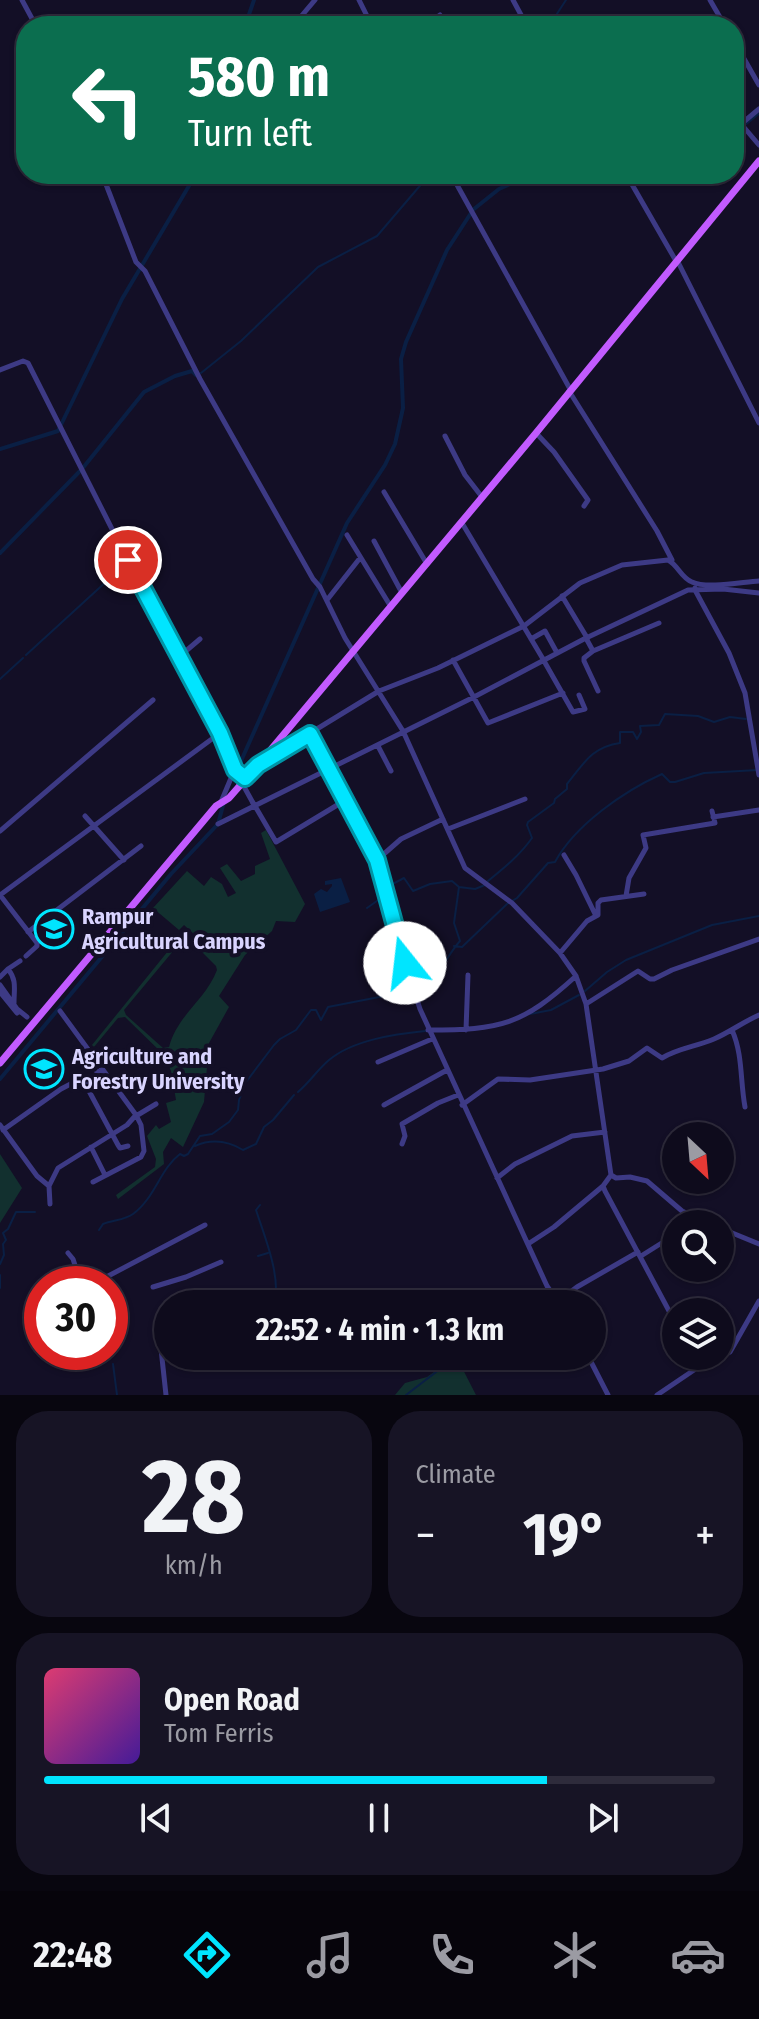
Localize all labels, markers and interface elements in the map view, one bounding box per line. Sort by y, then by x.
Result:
text: 580 m [188,44,330,111]
icon: left [56,48,160,152]
text: Turn left [188,112,312,156]
pin [94,526,162,594]
icon: arrive [106,538,150,582]
place label: Rampur Agricultural Campus [81,903,266,955]
school or university icon: Rampur Agricultural Campus [33,908,75,950]
position arrow [363,921,447,1005]
place label: Agriculture and Forestry University [71,1043,245,1095]
school or university icon: Agriculture and Forestry University [23,1048,65,1090]
north arrow [662,1122,734,1194]
map controls [662,1122,734,1370]
button: search [662,1210,734,1282]
speed limit sign: 30 [24,1266,128,1370]
button: layers [662,1298,734,1370]
text: 22:52 · 4 min · 1.3 km [256,1312,504,1348]
text: 28 [142,1435,245,1560]
text: Climate [416,1459,496,1490]
text: 19° [523,1499,607,1571]
text: − [416,1509,435,1562]
text: + [695,1509,715,1562]
text: km/h [165,1550,223,1581]
text: Open Road [164,1682,300,1718]
text: Tom Ferris [164,1718,274,1749]
icon: previous [134,1796,178,1840]
icon: pause [357,1796,401,1840]
icon: next [581,1796,625,1840]
icon: directions [179,1927,235,1983]
icon: music [302,1927,358,1983]
icon: phone [424,1927,480,1983]
icon: climate [547,1927,603,1983]
icon: car [670,1927,726,1983]
text: 22:48 [33,1933,112,1977]

